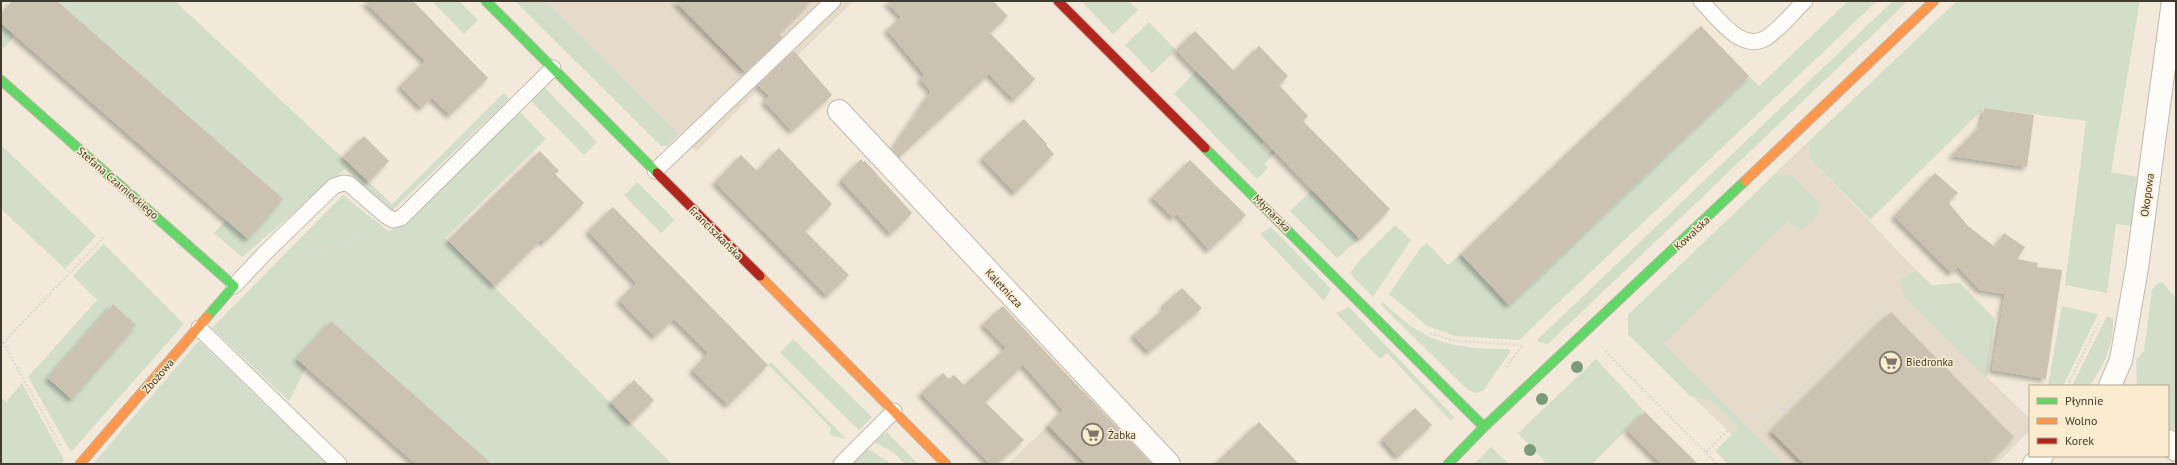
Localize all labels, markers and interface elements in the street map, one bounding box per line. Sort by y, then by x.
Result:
street label: Stefana Czarnieckiego [74,144,162,222]
street label: Okopowa [2137,172,2157,218]
street label: Młynarska [1250,191,1294,235]
street label: Franciszkańska [686,203,746,263]
street label: Kowalska [1671,213,1713,253]
street label: Kaletnicza [982,265,1026,311]
supermarket icon: Biedronka [1877,349,1903,375]
place label: Biedronka [1906,355,1953,369]
street label: Zbożowa [139,356,177,396]
legend [2029,385,2169,457]
text: Płynnie [2065,393,2103,408]
text: Wolno [2065,413,2097,428]
supermarket icon: Żabka [1080,422,1106,448]
place label: Żabka [1108,428,1136,442]
text: Korek [2065,433,2094,448]

